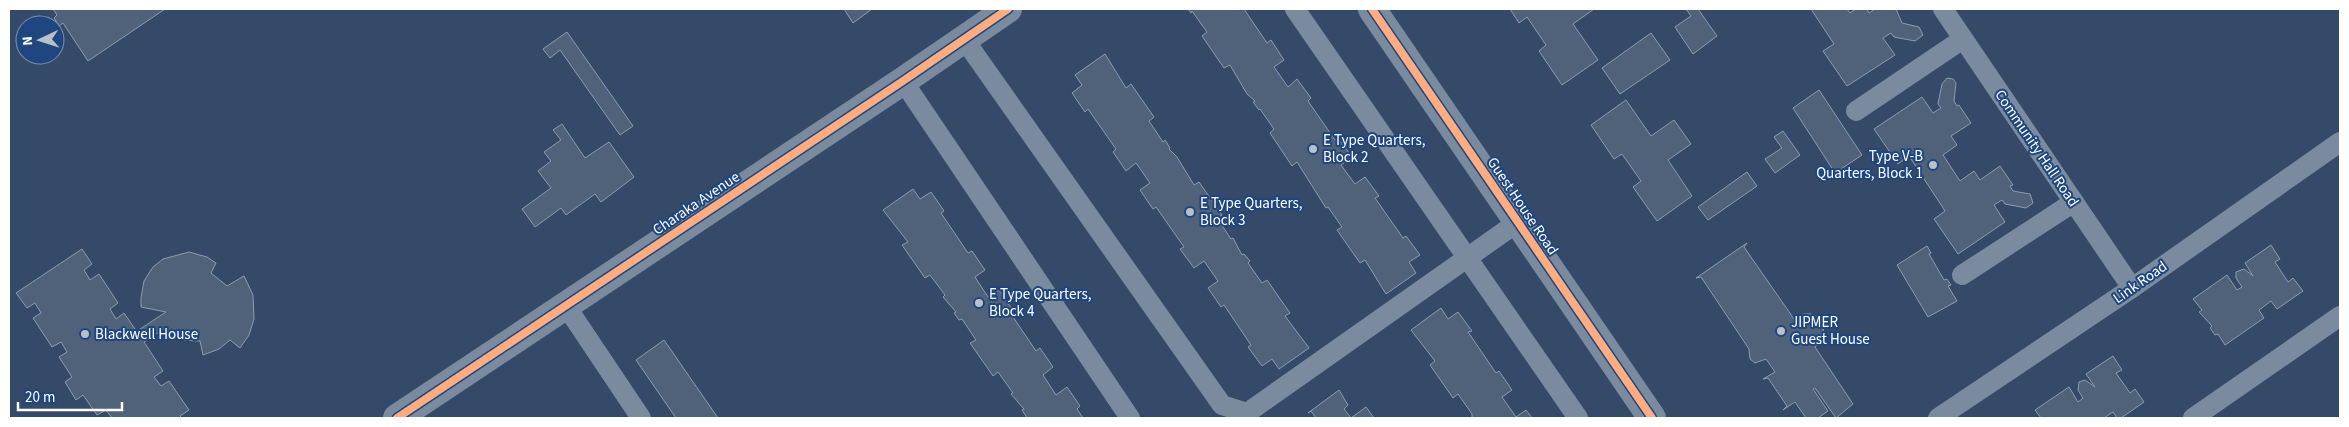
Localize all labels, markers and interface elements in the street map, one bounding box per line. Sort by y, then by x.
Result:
north arrow [15,15,65,65]
text: N [18,35,38,46]
street label: Community Hall Road [1990,86,2084,211]
place label: E Type Quarters, Block 2 [1323,130,1426,168]
marker: E Type Quarters, Block 2 [1307,143,1319,155]
place label: Type V-B Quarters, Block 1 [1816,146,1923,184]
street label: Guest House Road [1482,153,1563,259]
marker: Type V-B Quarters, Block 1 [1927,159,1939,171]
street label: Charaka Avenue [649,167,744,240]
place label: E Type Quarters, Block 3 [1200,193,1303,231]
marker: E Type Quarters, Block 3 [1184,206,1196,218]
street label: Link Road [2109,256,2172,309]
place label: E Type Quarters, Block 4 [989,284,1092,322]
marker: E Type Quarters, Block 4 [973,297,985,309]
place label: JIPMER Guest House [1791,312,1870,350]
place label: Blackwell House [95,324,198,345]
marker: JIPMER Guest House [1775,325,1787,337]
marker: Blackwell House [79,328,91,340]
scale bar [18,380,121,412]
text: 20 m [25,387,55,408]

